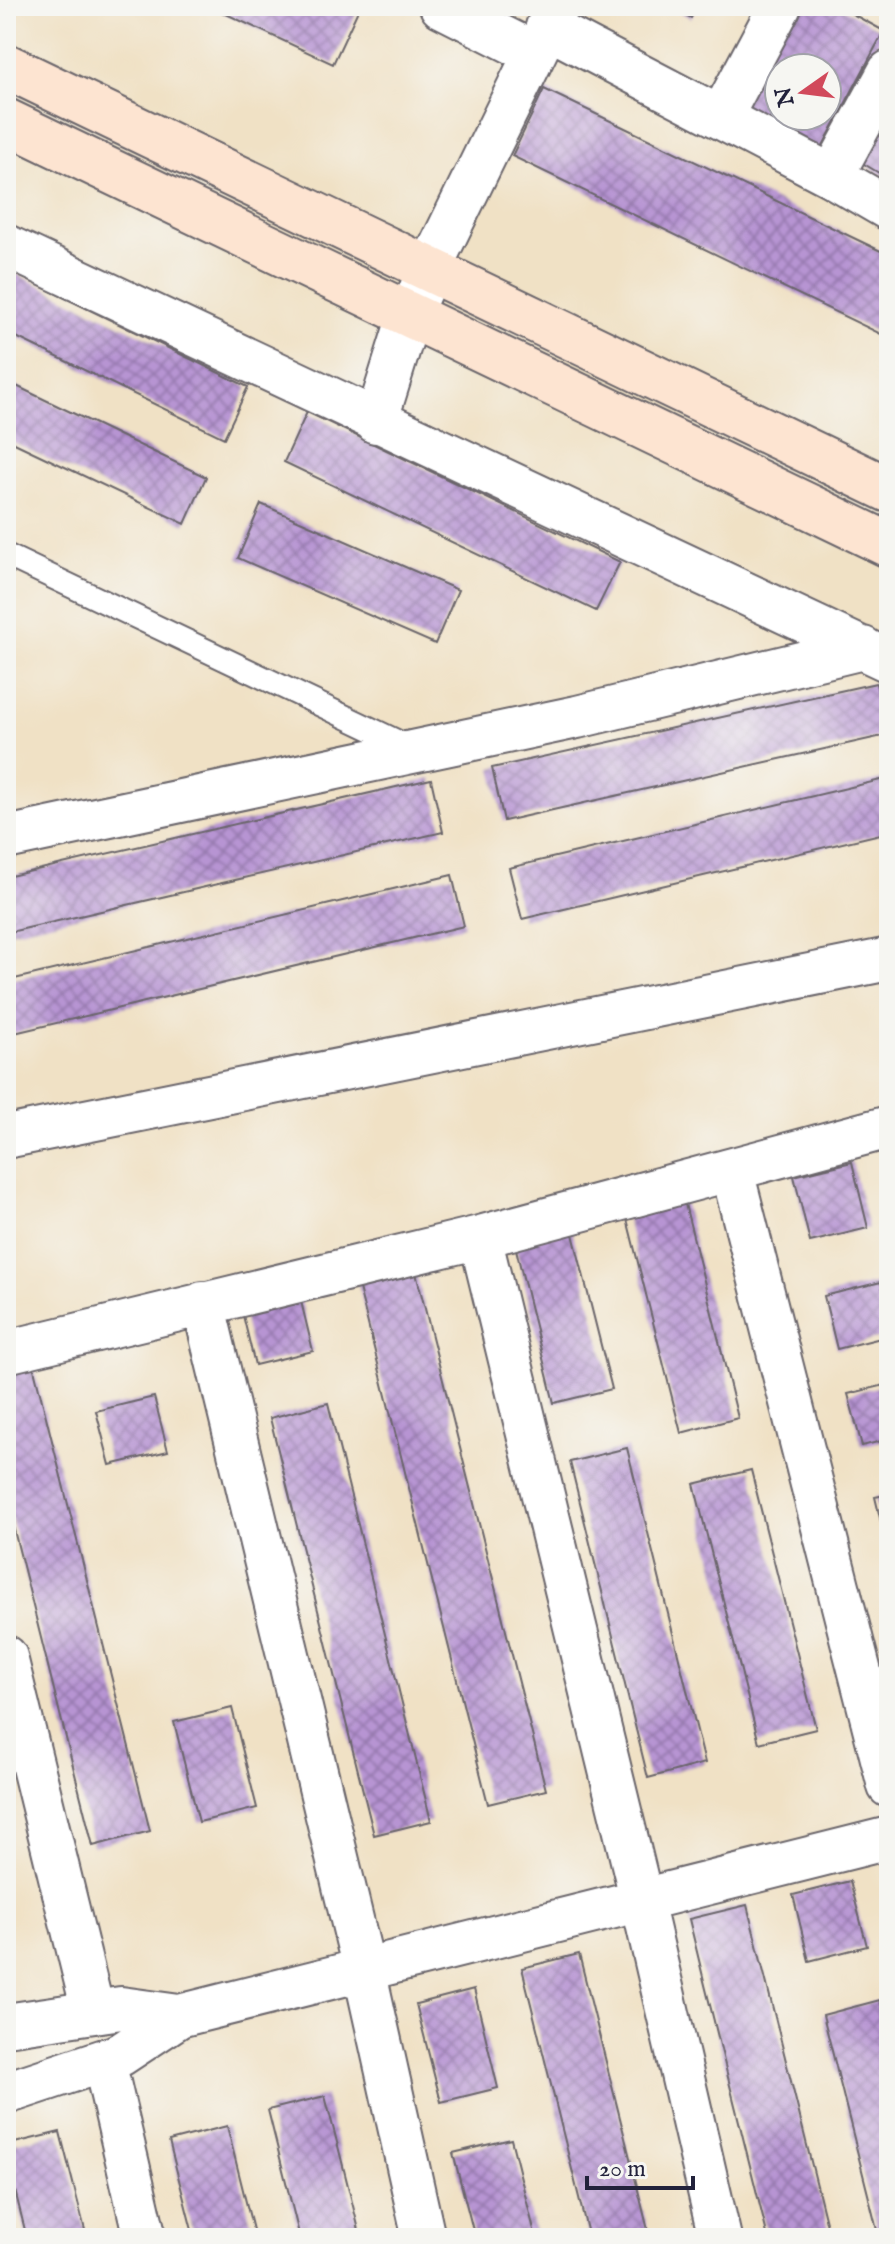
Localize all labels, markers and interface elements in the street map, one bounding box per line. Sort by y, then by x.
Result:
north arrow [763,52,843,132]
text: N [770,84,802,110]
scale bar [587,2140,693,2190]
text: 20 m [599,2154,646,2185]

